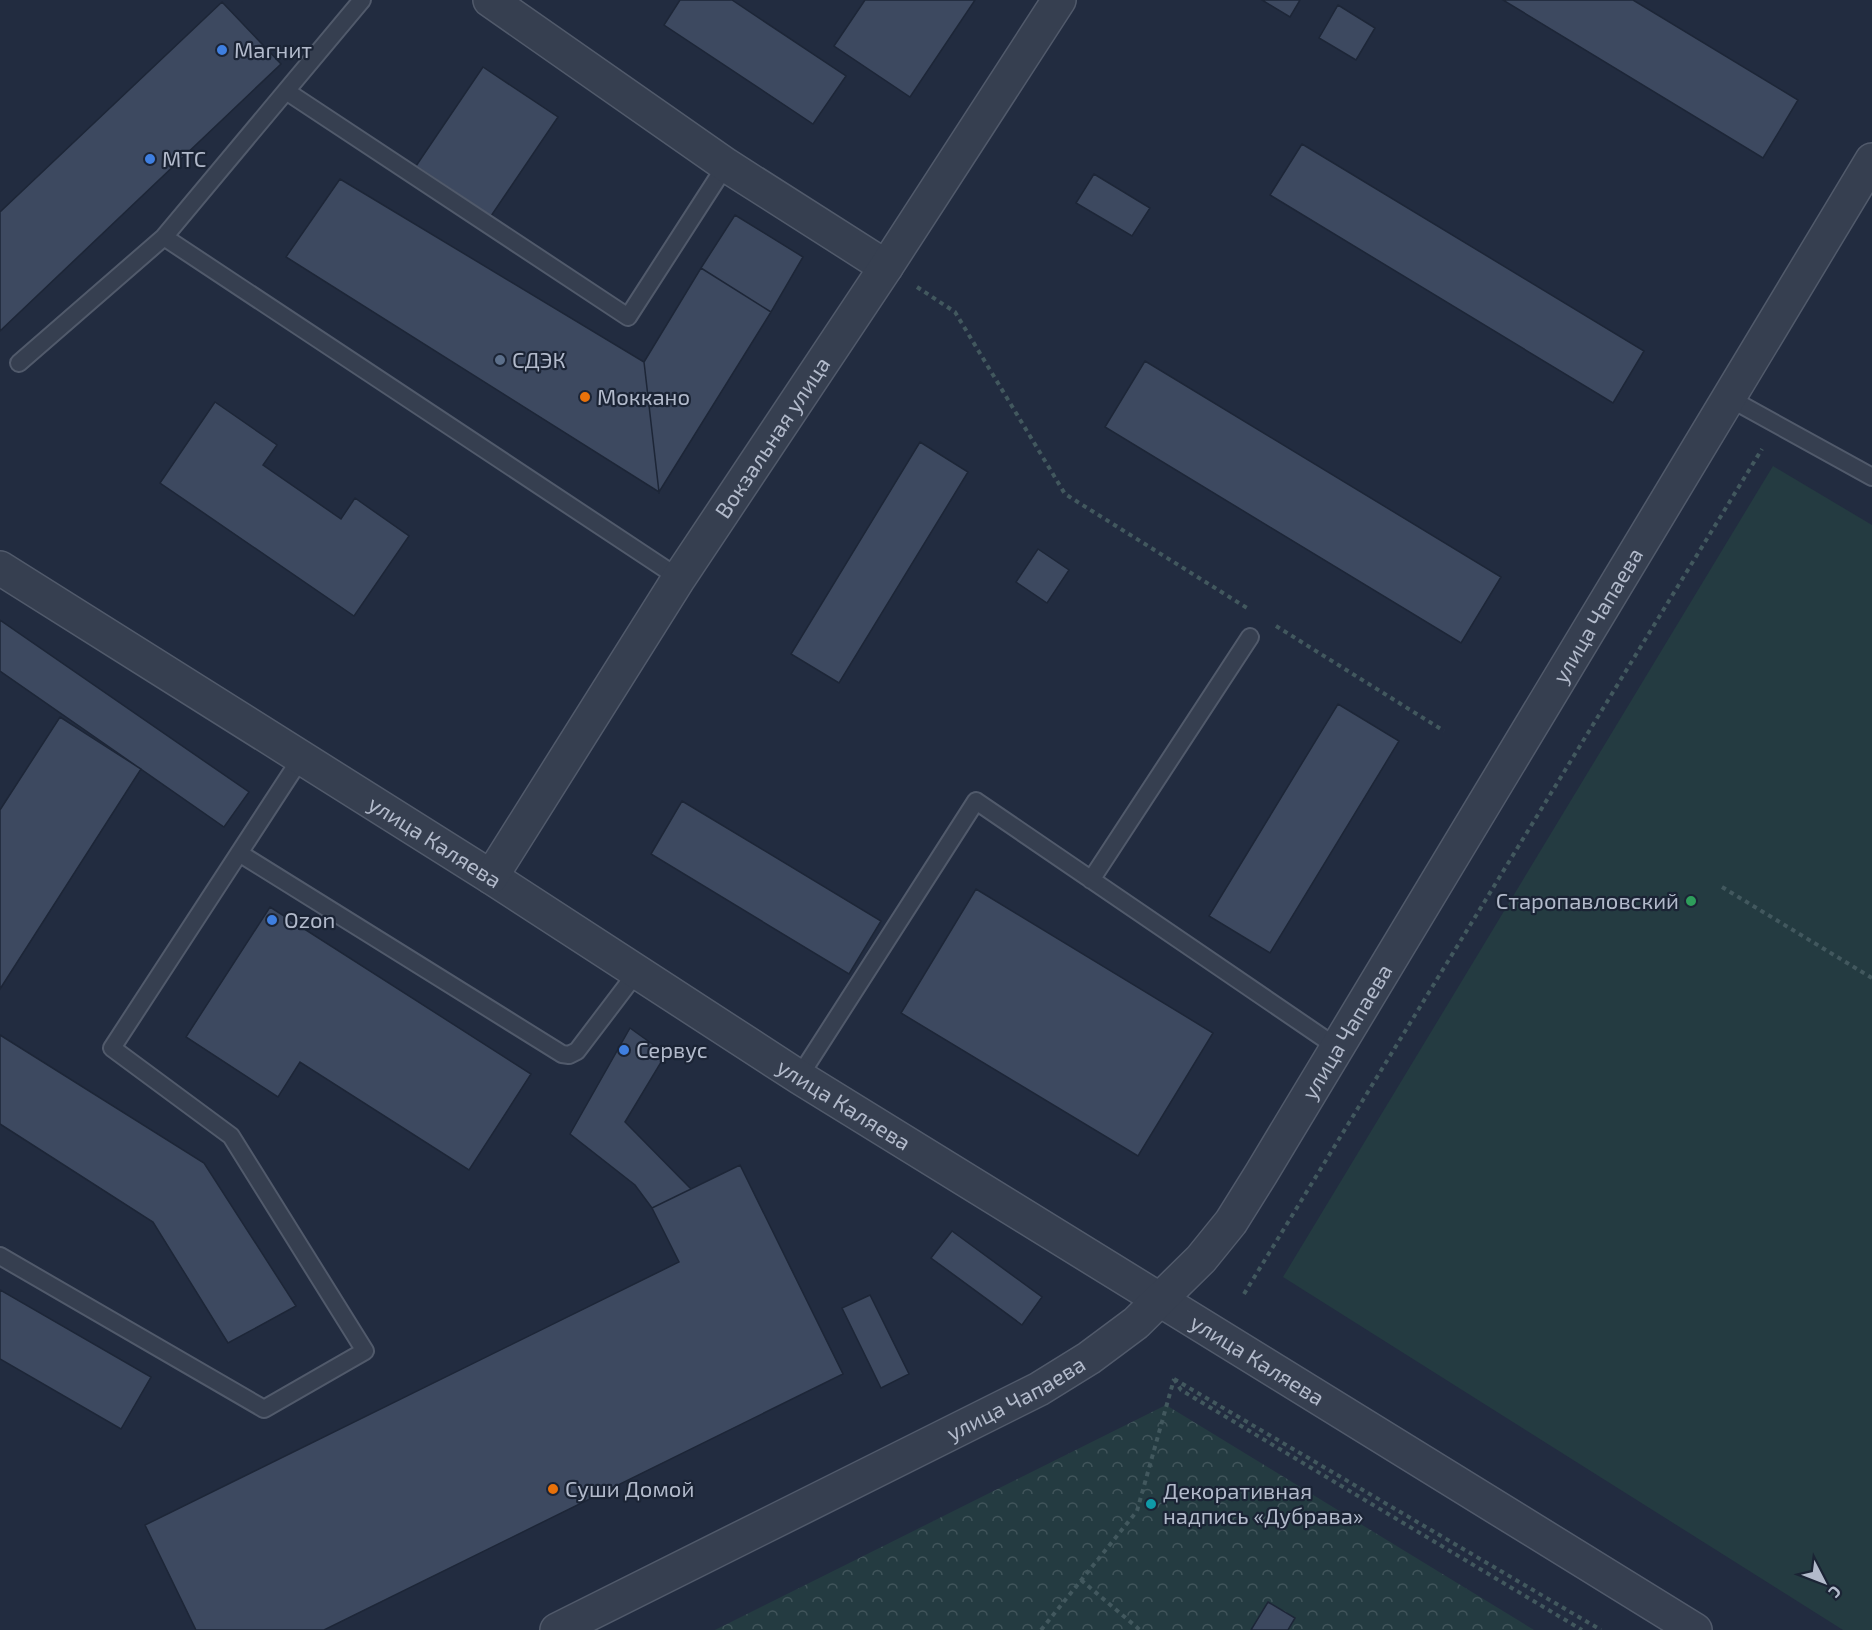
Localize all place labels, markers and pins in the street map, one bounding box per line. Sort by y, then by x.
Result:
place label: Магнит [234,36,312,62]
marker: Магнит [215,43,229,57]
place label: МТС [162,145,206,171]
marker: МТС [143,152,157,166]
place label: СДЭК [512,346,566,372]
marker: СДЭК [493,353,507,367]
place label: Моккано [597,383,690,409]
marker: Моккано [578,390,592,404]
place label: Старопавловский [1496,887,1679,913]
marker: Старопавловский [1684,894,1698,908]
place label: Ozon [284,906,335,932]
marker: Ozon [265,913,279,927]
place label: Сервус [636,1036,708,1063]
marker: Сервус [617,1043,631,1057]
place label: Суши Домой [565,1475,694,1502]
place label: Декоративная надпись «Дубрава» [1163,1477,1364,1529]
marker: Суши Домой [546,1482,560,1496]
marker: Декоративная надпись «Дубрава» [1144,1497,1158,1511]

